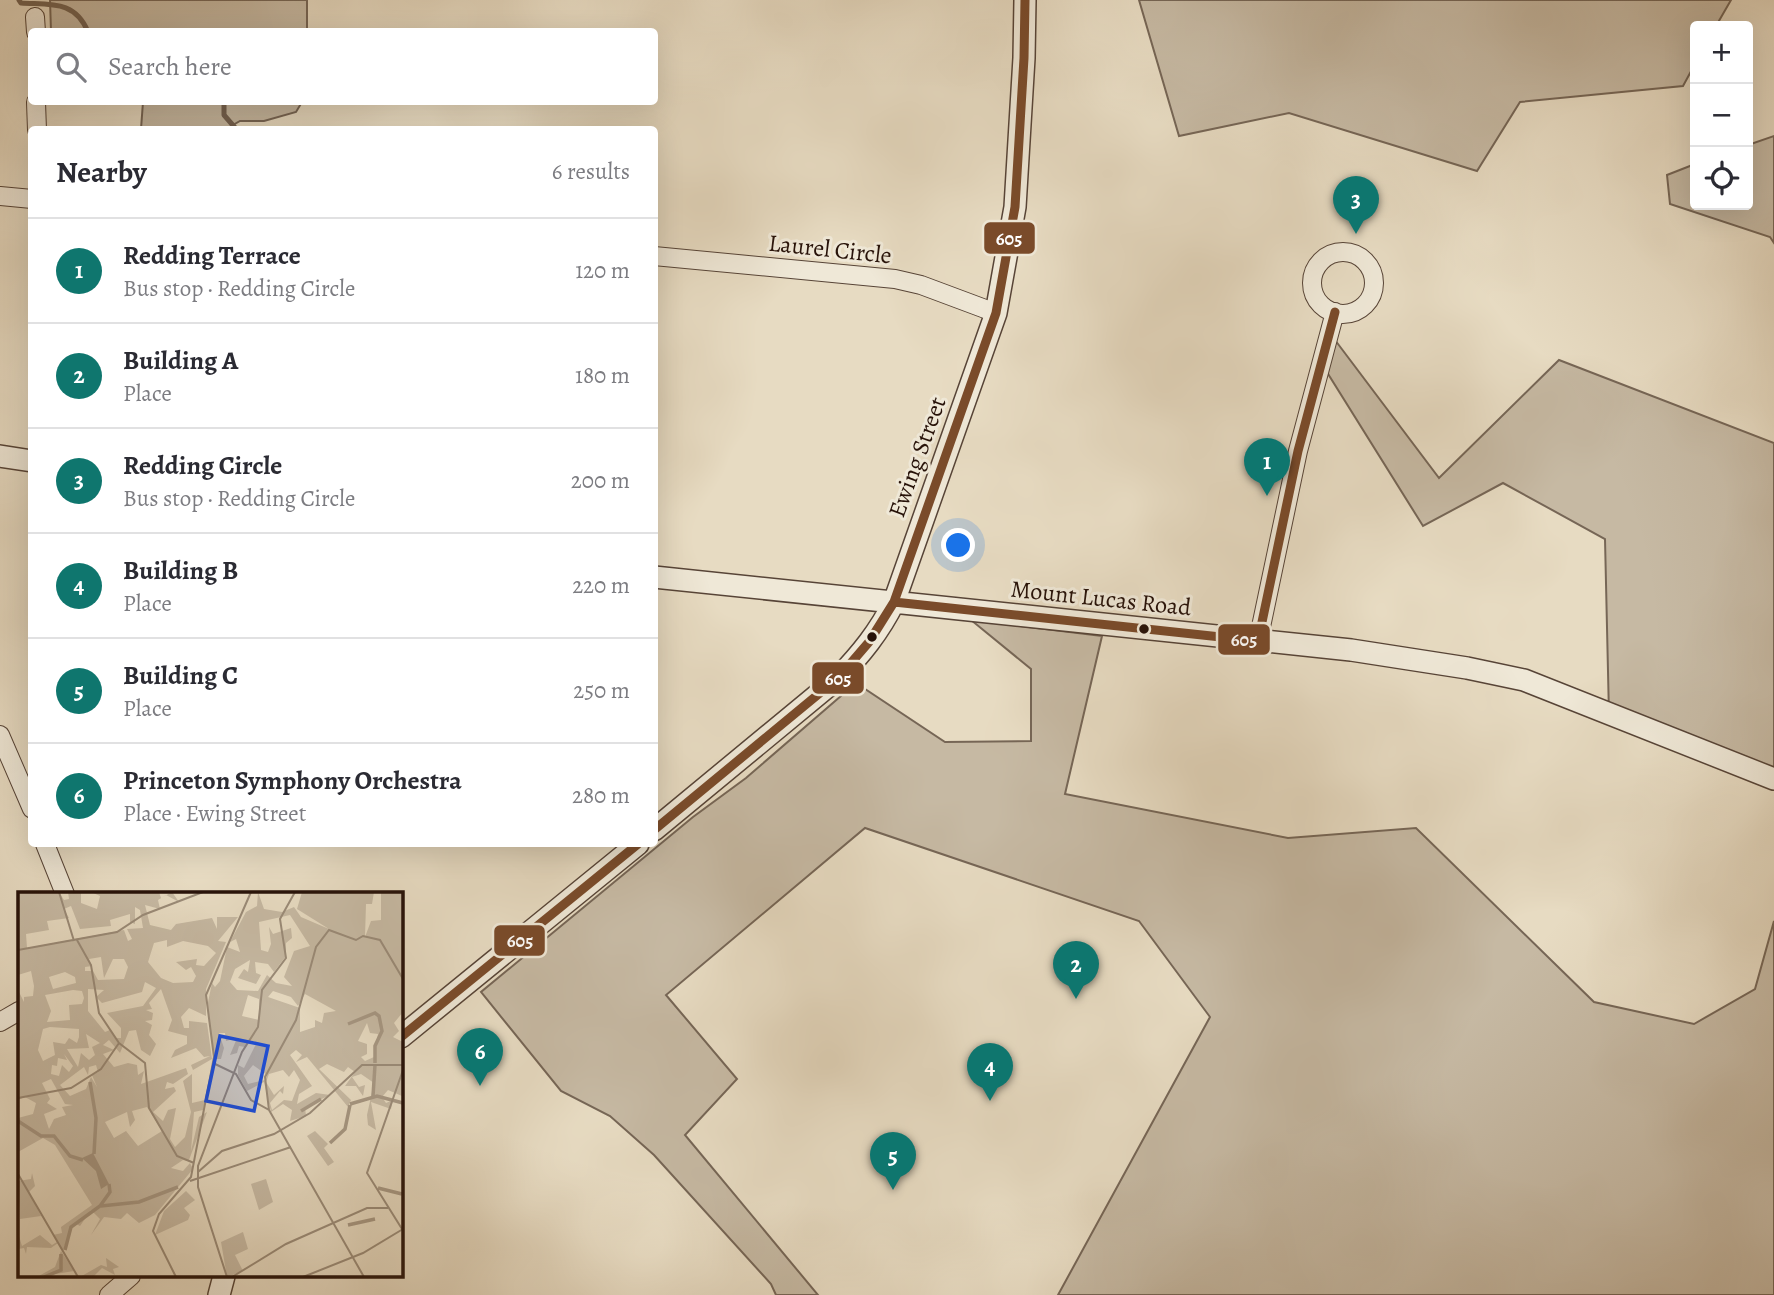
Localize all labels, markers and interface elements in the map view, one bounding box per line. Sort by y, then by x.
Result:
map controls [1690,21,1753,210]
button: + [1690,21,1753,84]
search box [28,28,658,105]
icon: search [52,48,90,86]
text: Search here [108,49,232,84]
button: − [1690,84,1753,147]
button: locate [1690,147,1753,210]
text: Nearby [56,152,147,192]
text: 6 results [552,156,630,187]
pin: 3 [1333,176,1379,234]
line badge: 605 [983,221,1036,255]
text: 605 [996,226,1022,252]
street label: Laurel Circle [767,227,893,271]
text: Redding Terrace [123,238,301,273]
text: 1 [75,255,83,286]
text: 120 m [575,255,630,286]
text: Bus stop · Redding Circle [123,273,355,304]
text: Building A [123,343,238,378]
text: 2 [73,360,85,391]
text: 180 m [575,360,630,391]
text: Place [123,378,172,409]
street label: Ewing Street [880,392,954,522]
pin: 1 [1244,438,1290,496]
text: Redding Circle [123,448,282,483]
text: 3 [74,465,84,496]
text: 200 m [571,465,630,496]
text: Bus stop · Redding Circle [123,483,355,514]
your location [941,528,975,562]
text: Building B [123,553,238,588]
text: 4 [74,570,84,601]
text: 220 m [572,570,630,601]
street label: Mount Lucas Road [1009,573,1193,623]
text: Place [123,588,172,619]
unlabelled marker [1137,622,1151,636]
line badge: 605 [1217,623,1271,656]
text: 605 [1231,627,1257,653]
unlabelled marker [865,630,879,644]
text: Building C [123,658,238,693]
line badge: 605 [811,661,865,695]
text: 605 [825,666,851,692]
text: 5 [74,675,84,706]
text: 250 m [573,675,630,706]
text: Place [123,693,172,724]
text: Princeton Symphony Orchestra [123,763,462,798]
text: 6 [74,780,84,811]
text: 280 m [572,780,630,811]
text: Place · Ewing Street [123,798,306,829]
inset map [18,892,402,1278]
line badge: 605 [493,924,546,957]
text: 605 [507,928,533,954]
pin: 2 [1053,941,1099,999]
pin: 6 [457,1028,503,1086]
pin: 4 [967,1043,1013,1101]
pin: 5 [870,1132,916,1190]

